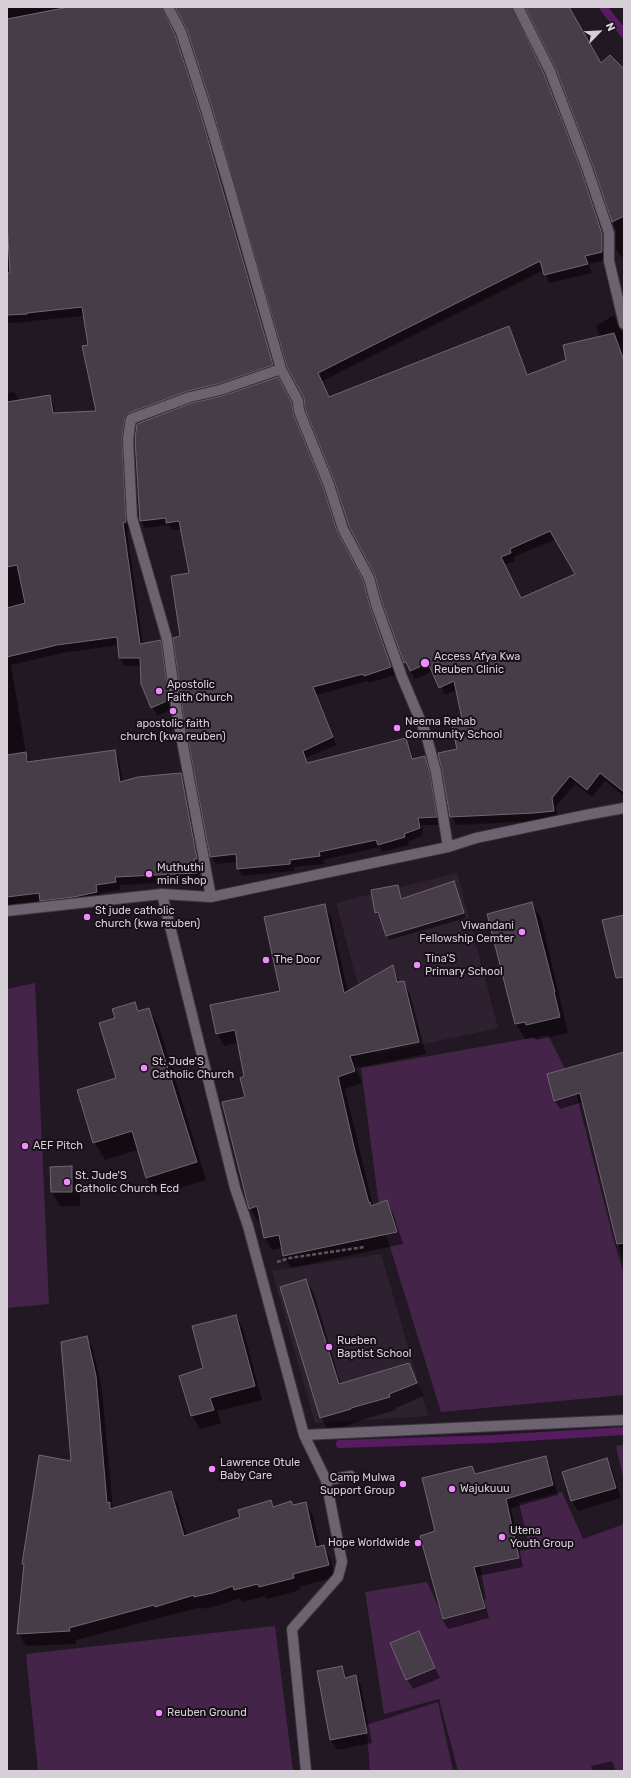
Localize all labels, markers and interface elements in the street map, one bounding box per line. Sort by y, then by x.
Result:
north arrow [579,12,619,52]
text: N [603,21,618,33]
place label: Access Afya Kwa Reuben Clinic [434,650,520,676]
marker: Access Afya Kwa Reuben Clinic [419,657,431,669]
place label: Apostolic Faith Church [167,678,233,704]
marker: Apostolic Faith Church [154,686,164,696]
marker: apostolic faith church (kwa reuben) [168,706,178,716]
place label: Neema Rehab Community School [405,715,502,741]
place label: apostolic faith church (kwa reuben) [120,717,226,743]
marker: Neema Rehab Community School [392,723,402,733]
place label: Muthuthi mini shop [157,861,207,887]
marker: Muthuthi mini shop [144,869,154,879]
place label: St jude catholic church (kwa reuben) [95,904,200,930]
marker: St jude catholic church (kwa reuben) [82,912,92,922]
place label: Viwandani Fellowship Cemter [419,919,514,945]
marker: Viwandani Fellowship Cemter [517,927,527,937]
place label: Tina'S Primary School [425,952,503,978]
place label: The Door [274,953,320,967]
marker: The Door [261,955,271,965]
marker: Tina'S Primary School [412,960,422,970]
place label: St. Jude'S Catholic Church [152,1055,234,1081]
marker: St. Jude'S Catholic Church [139,1063,149,1073]
place label: AEF Pitch [33,1139,83,1153]
marker: AEF Pitch [20,1141,30,1151]
place label: St. Jude'S Catholic Church Ecd [75,1169,179,1195]
marker: St. Jude'S Catholic Church Ecd [62,1177,72,1187]
place label: Rueben Baptist School [337,1334,411,1360]
marker: Rueben Baptist School [324,1342,334,1352]
place label: Lawrence Otule Baby Care [220,1456,300,1482]
marker: Lawrence Otule Baby Care [207,1464,217,1474]
place label: Camp Mulwa Support Group [320,1471,395,1497]
marker: Camp Mulwa Support Group [398,1479,408,1489]
place label: Wajukuuu [460,1482,510,1496]
marker: Wajukuuu [447,1484,457,1494]
place label: Utena Youth Group [510,1524,574,1550]
marker: Utena Youth Group [497,1532,507,1542]
place label: Hope Worldwide [328,1536,410,1550]
marker: Hope Worldwide [413,1538,423,1548]
place label: Reuben Ground [167,1706,247,1720]
marker: Reuben Ground [154,1708,164,1718]

